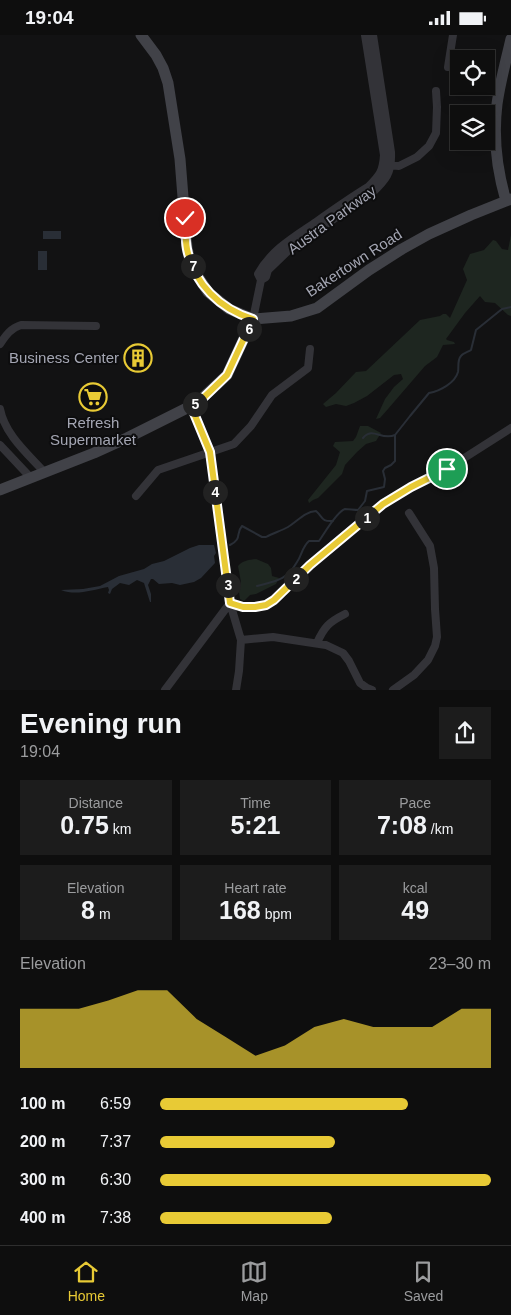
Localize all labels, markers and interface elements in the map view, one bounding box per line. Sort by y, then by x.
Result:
text: 19:04 [25,7,74,28]
map controls [450,50,495,150]
button: locate [450,50,495,95]
button: layers [450,105,495,150]
street label: Austra Parkway [284,182,380,257]
pin [164,197,206,239]
icon: check [171,204,199,232]
street label: Bakertown Road [303,225,405,300]
pin: 7 [180,253,206,279]
text: 7 [190,258,197,274]
pin: 6 [236,317,262,341]
text: 6 [246,321,253,337]
building icon: Business Center [123,343,153,373]
place label: Business Center [9,349,119,366]
supermarket icon: Refresh Supermarket [78,382,108,412]
pin: 5 [182,391,208,417]
text: 5 [192,396,199,412]
place label: Refresh Supermarket [50,414,137,448]
pin [426,448,468,490]
icon: arrive [433,455,461,483]
pin: 4 [202,479,228,505]
text: 4 [212,484,219,500]
pin: 1 [354,505,380,531]
text: 1 [364,510,371,526]
pin: 2 [284,567,308,591]
text: 2 [293,571,300,587]
pin: 3 [216,573,240,597]
text: 3 [225,577,232,593]
button: share [439,707,491,759]
text: Evening run [20,708,182,739]
text: 19:04 [20,743,60,760]
text: Distance [69,795,123,811]
text: Time [240,795,271,811]
text: Pace [399,795,431,811]
text: 0.75 [60,811,109,839]
text: 5:21 [230,811,281,839]
text: 7:08 [377,811,427,839]
text: km [109,821,131,837]
text: /km [427,821,453,837]
text: Elevation [67,880,125,896]
text: Heart rate [224,880,287,896]
text: kcal [403,880,428,896]
text: 8 [81,896,95,924]
text: 168 [219,896,261,924]
text: 49 [401,896,429,924]
text: m [95,906,111,922]
text: bpm [261,906,292,922]
text: Elevation [20,955,86,972]
text: 23–30 m [429,955,491,972]
text: 100 m [20,1095,65,1112]
text: 6:59 [100,1095,131,1112]
text: 200 m [20,1133,65,1150]
text: 7:37 [100,1133,131,1150]
text: 300 m [20,1171,65,1188]
text: 6:30 [100,1171,131,1188]
text: 400 m [20,1209,65,1226]
text: 7:38 [100,1209,131,1226]
tab: Home [68,1258,105,1304]
tab: Map [240,1258,268,1304]
tab: Saved [404,1258,443,1304]

